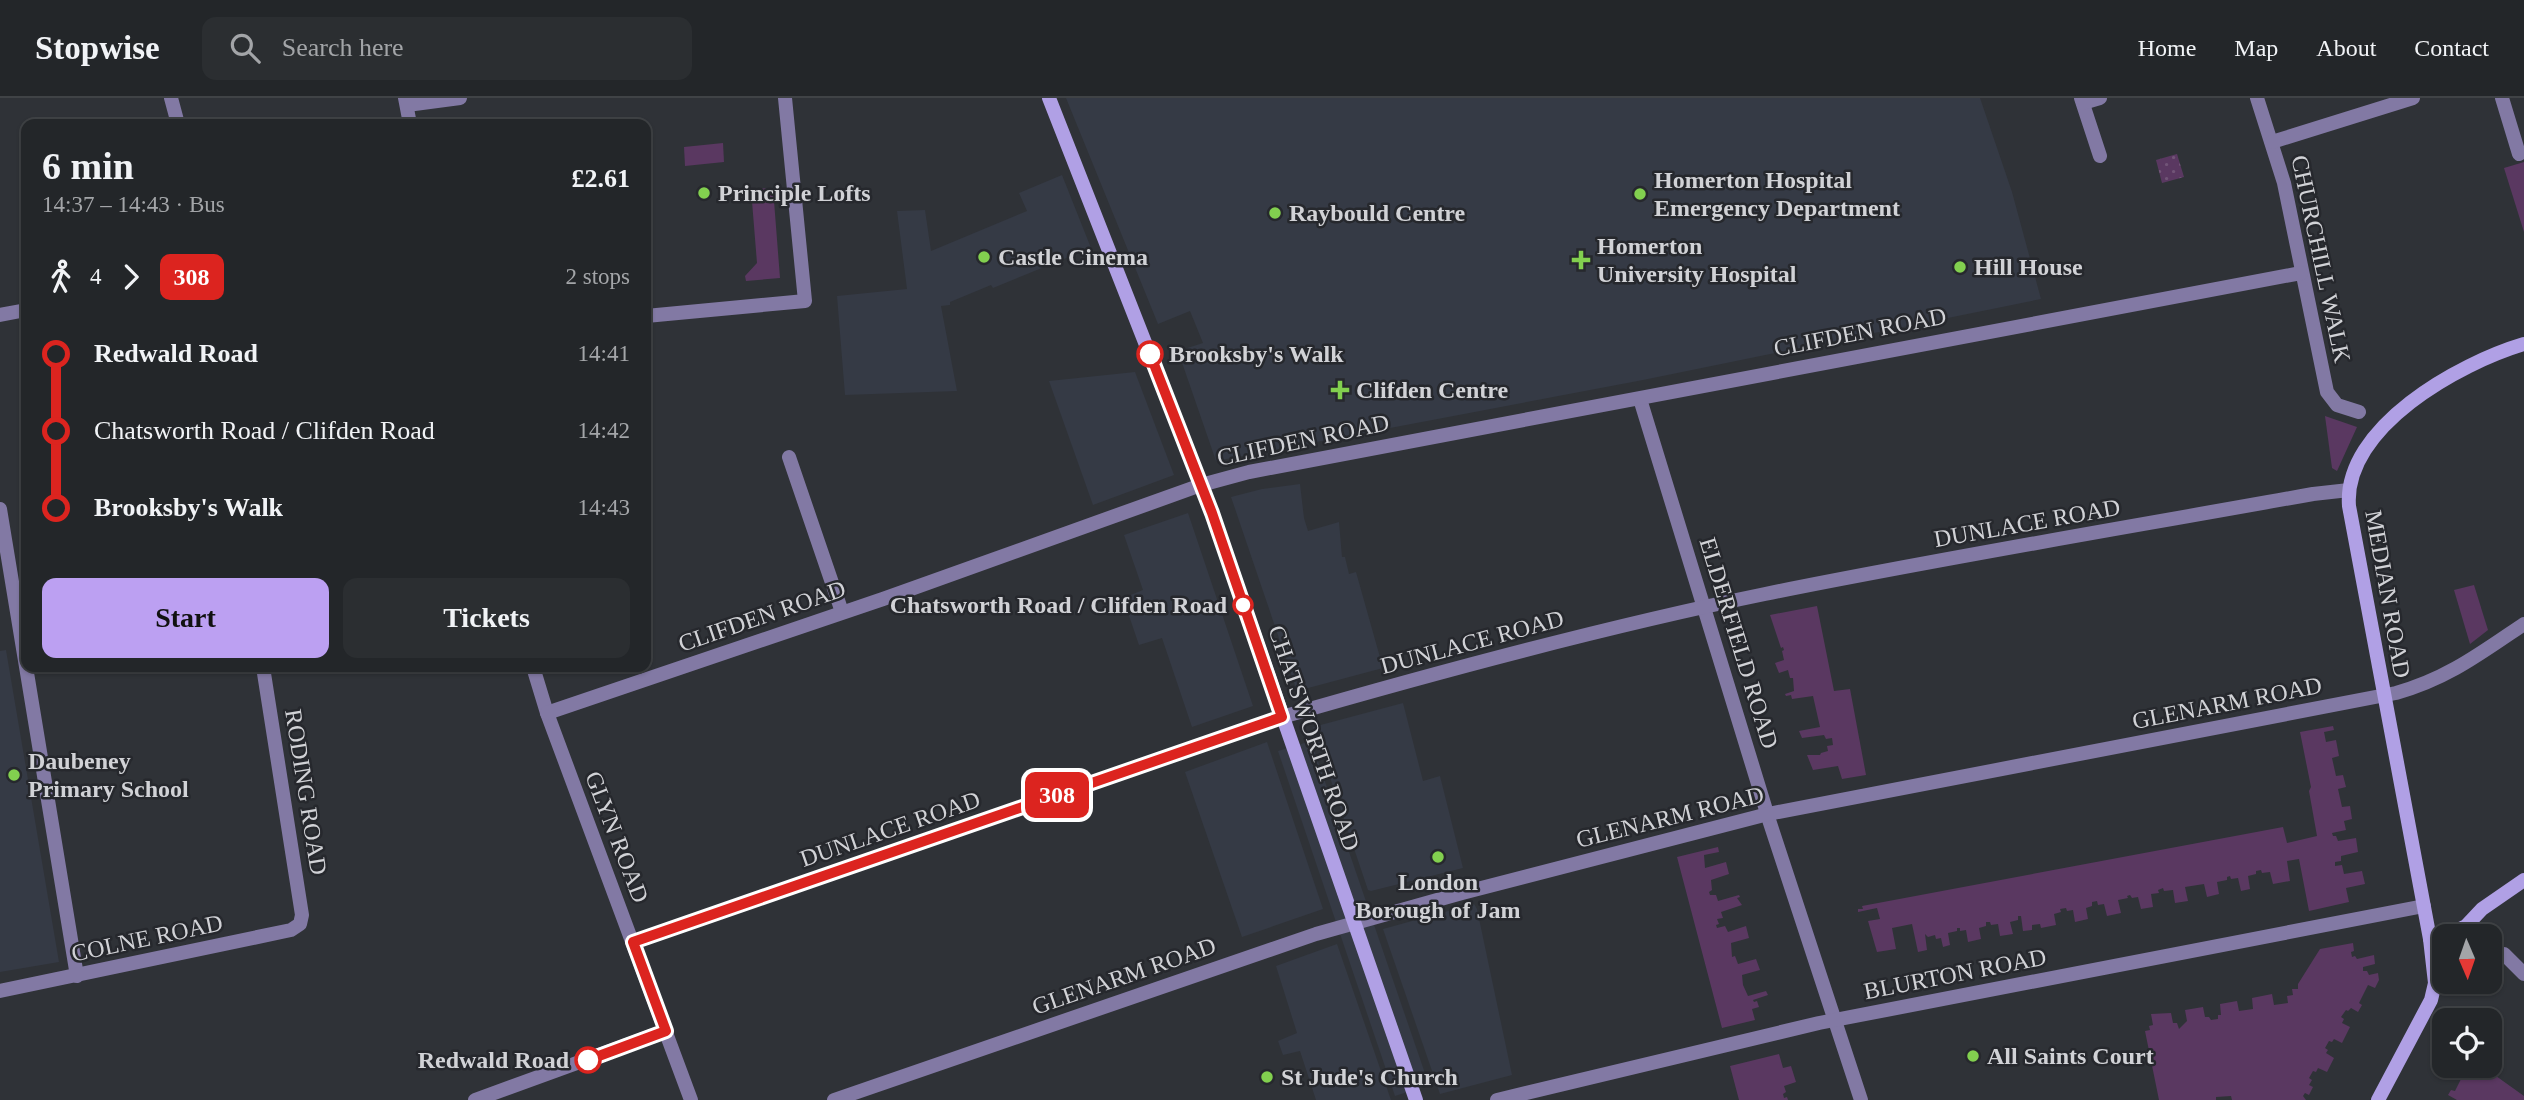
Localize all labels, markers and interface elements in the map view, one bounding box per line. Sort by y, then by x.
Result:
search box [202,17,692,80]
icon: search [226,29,264,67]
text: Stopwise [35,30,160,66]
text: Search here [282,33,404,62]
text: Home [2138,35,2196,61]
text: Map [2234,35,2278,61]
text: About [2316,35,2376,61]
text: Contact [2414,35,2489,61]
text: 6 min [42,145,134,187]
street label: CHURCHILL WALK [2286,153,2356,366]
text: £2.61 [572,164,630,193]
place label: Homerton Hospital Emergency Department [1654,167,1900,221]
place label: Principle Lofts [718,180,871,206]
marker: Principle Lofts [696,185,712,201]
marker: Homerton Hospital Emergency Department [1632,186,1648,202]
text: 14:37 – 14:43 · Bus [42,192,225,217]
place label: Raybould Centre [1289,200,1466,226]
marker: Raybould Centre [1267,205,1283,221]
place label: Homerton University Hospital [1597,233,1797,287]
place label: Castle Cinema [998,244,1148,270]
marker: Castle Cinema [976,249,992,265]
marker: Homerton University Hospital [1571,250,1591,270]
place label: Hill House [1974,254,2083,280]
icon: walk [42,258,80,296]
icon: forward [112,258,150,296]
marker: Hill House [1952,259,1968,275]
text: 4 [90,264,102,289]
text: 308 [174,264,210,290]
text: 2 stops [565,264,630,289]
street label: CLIFDEN ROAD [1771,303,1949,361]
text: Redwald Road [94,339,258,368]
text: 14:41 [578,341,630,366]
marker: Brooksby's Walk [1137,341,1163,367]
place label: Brooksby's Walk [1169,341,1344,367]
place label: Clifden Centre [1356,377,1509,403]
marker: Clifden Centre [1330,380,1350,400]
street label: CLIFDEN ROAD [1215,409,1391,471]
text: Chatsworth Road / Clifden Road [94,416,435,445]
text: 14:42 [578,418,630,443]
text: Brooksby's Walk [94,493,283,522]
street label: DUNLACE ROAD [1932,494,2122,552]
text: 14:43 [578,495,630,520]
street label: MEDIAN ROAD [2360,508,2416,680]
street label: ELDERFIELD ROAD [1695,534,1783,752]
street label: CLIFDEN ROAD [675,575,849,657]
button: Start [42,578,329,658]
button: Tickets [343,578,630,658]
place label: Chatsworth Road / Clifden Road [890,592,1228,618]
marker: Chatsworth Road / Clifden Road [1233,595,1253,615]
street label: DUNLACE ROAD [1378,605,1566,679]
street label: CHATSWORTH ROAD [1263,622,1365,854]
street label: GLENARM ROAD [2130,672,2324,734]
street label: RODING ROAD [280,707,332,877]
place label: Daubeney Primary School [28,748,189,802]
marker: Daubeney Primary School [6,767,22,783]
street label: GLYN ROAD [580,768,654,906]
line badge: 308 [1017,772,1097,818]
street label: GLENARM ROAD [1573,781,1767,853]
text: 308 [1039,782,1075,808]
street label: DUNLACE ROAD [797,786,983,872]
marker: London Borough of Jam [1430,849,1446,865]
place label: London Borough of Jam [1356,869,1520,923]
street label: COLNE ROAD [69,909,225,967]
north arrow [2432,924,2502,994]
map controls [2432,924,2502,1078]
street label: GLENARM ROAD [1029,932,1219,1020]
street label: BLURTON ROAD [1861,944,2049,1004]
button: locate [2432,1008,2502,1078]
place label: All Saints Court [1987,1043,2154,1069]
place label: Redwald Road [418,1047,570,1073]
marker: Redwald Road [575,1047,601,1073]
marker: All Saints Court [1965,1048,1981,1064]
place label: St Jude's Church [1281,1064,1458,1090]
marker: St Jude's Church [1259,1069,1275,1085]

